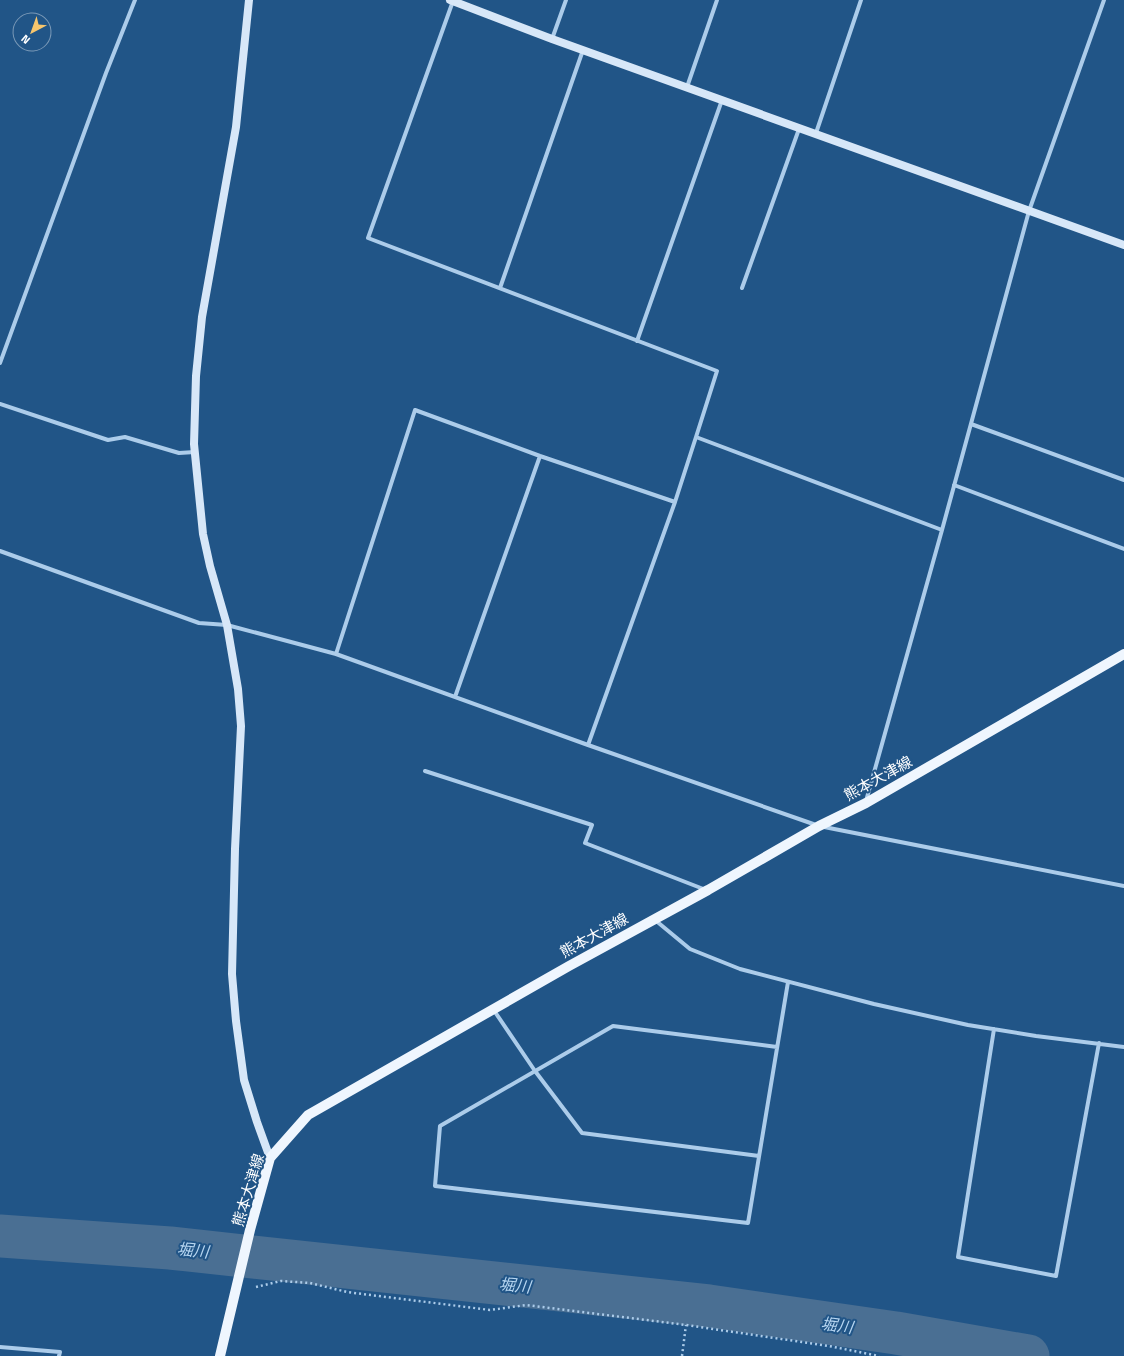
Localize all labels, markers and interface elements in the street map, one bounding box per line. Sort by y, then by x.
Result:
north arrow [12,12,52,52]
text: N [17,31,34,48]
street label: 熊本大津線 [840,750,916,806]
street label: 熊本大津線 [556,907,632,963]
street label: 熊本大津線 [226,1151,270,1229]
water label: 堀川 [176,1236,212,1264]
water label: 堀川 [498,1271,534,1299]
water label: 堀川 [819,1311,856,1339]

